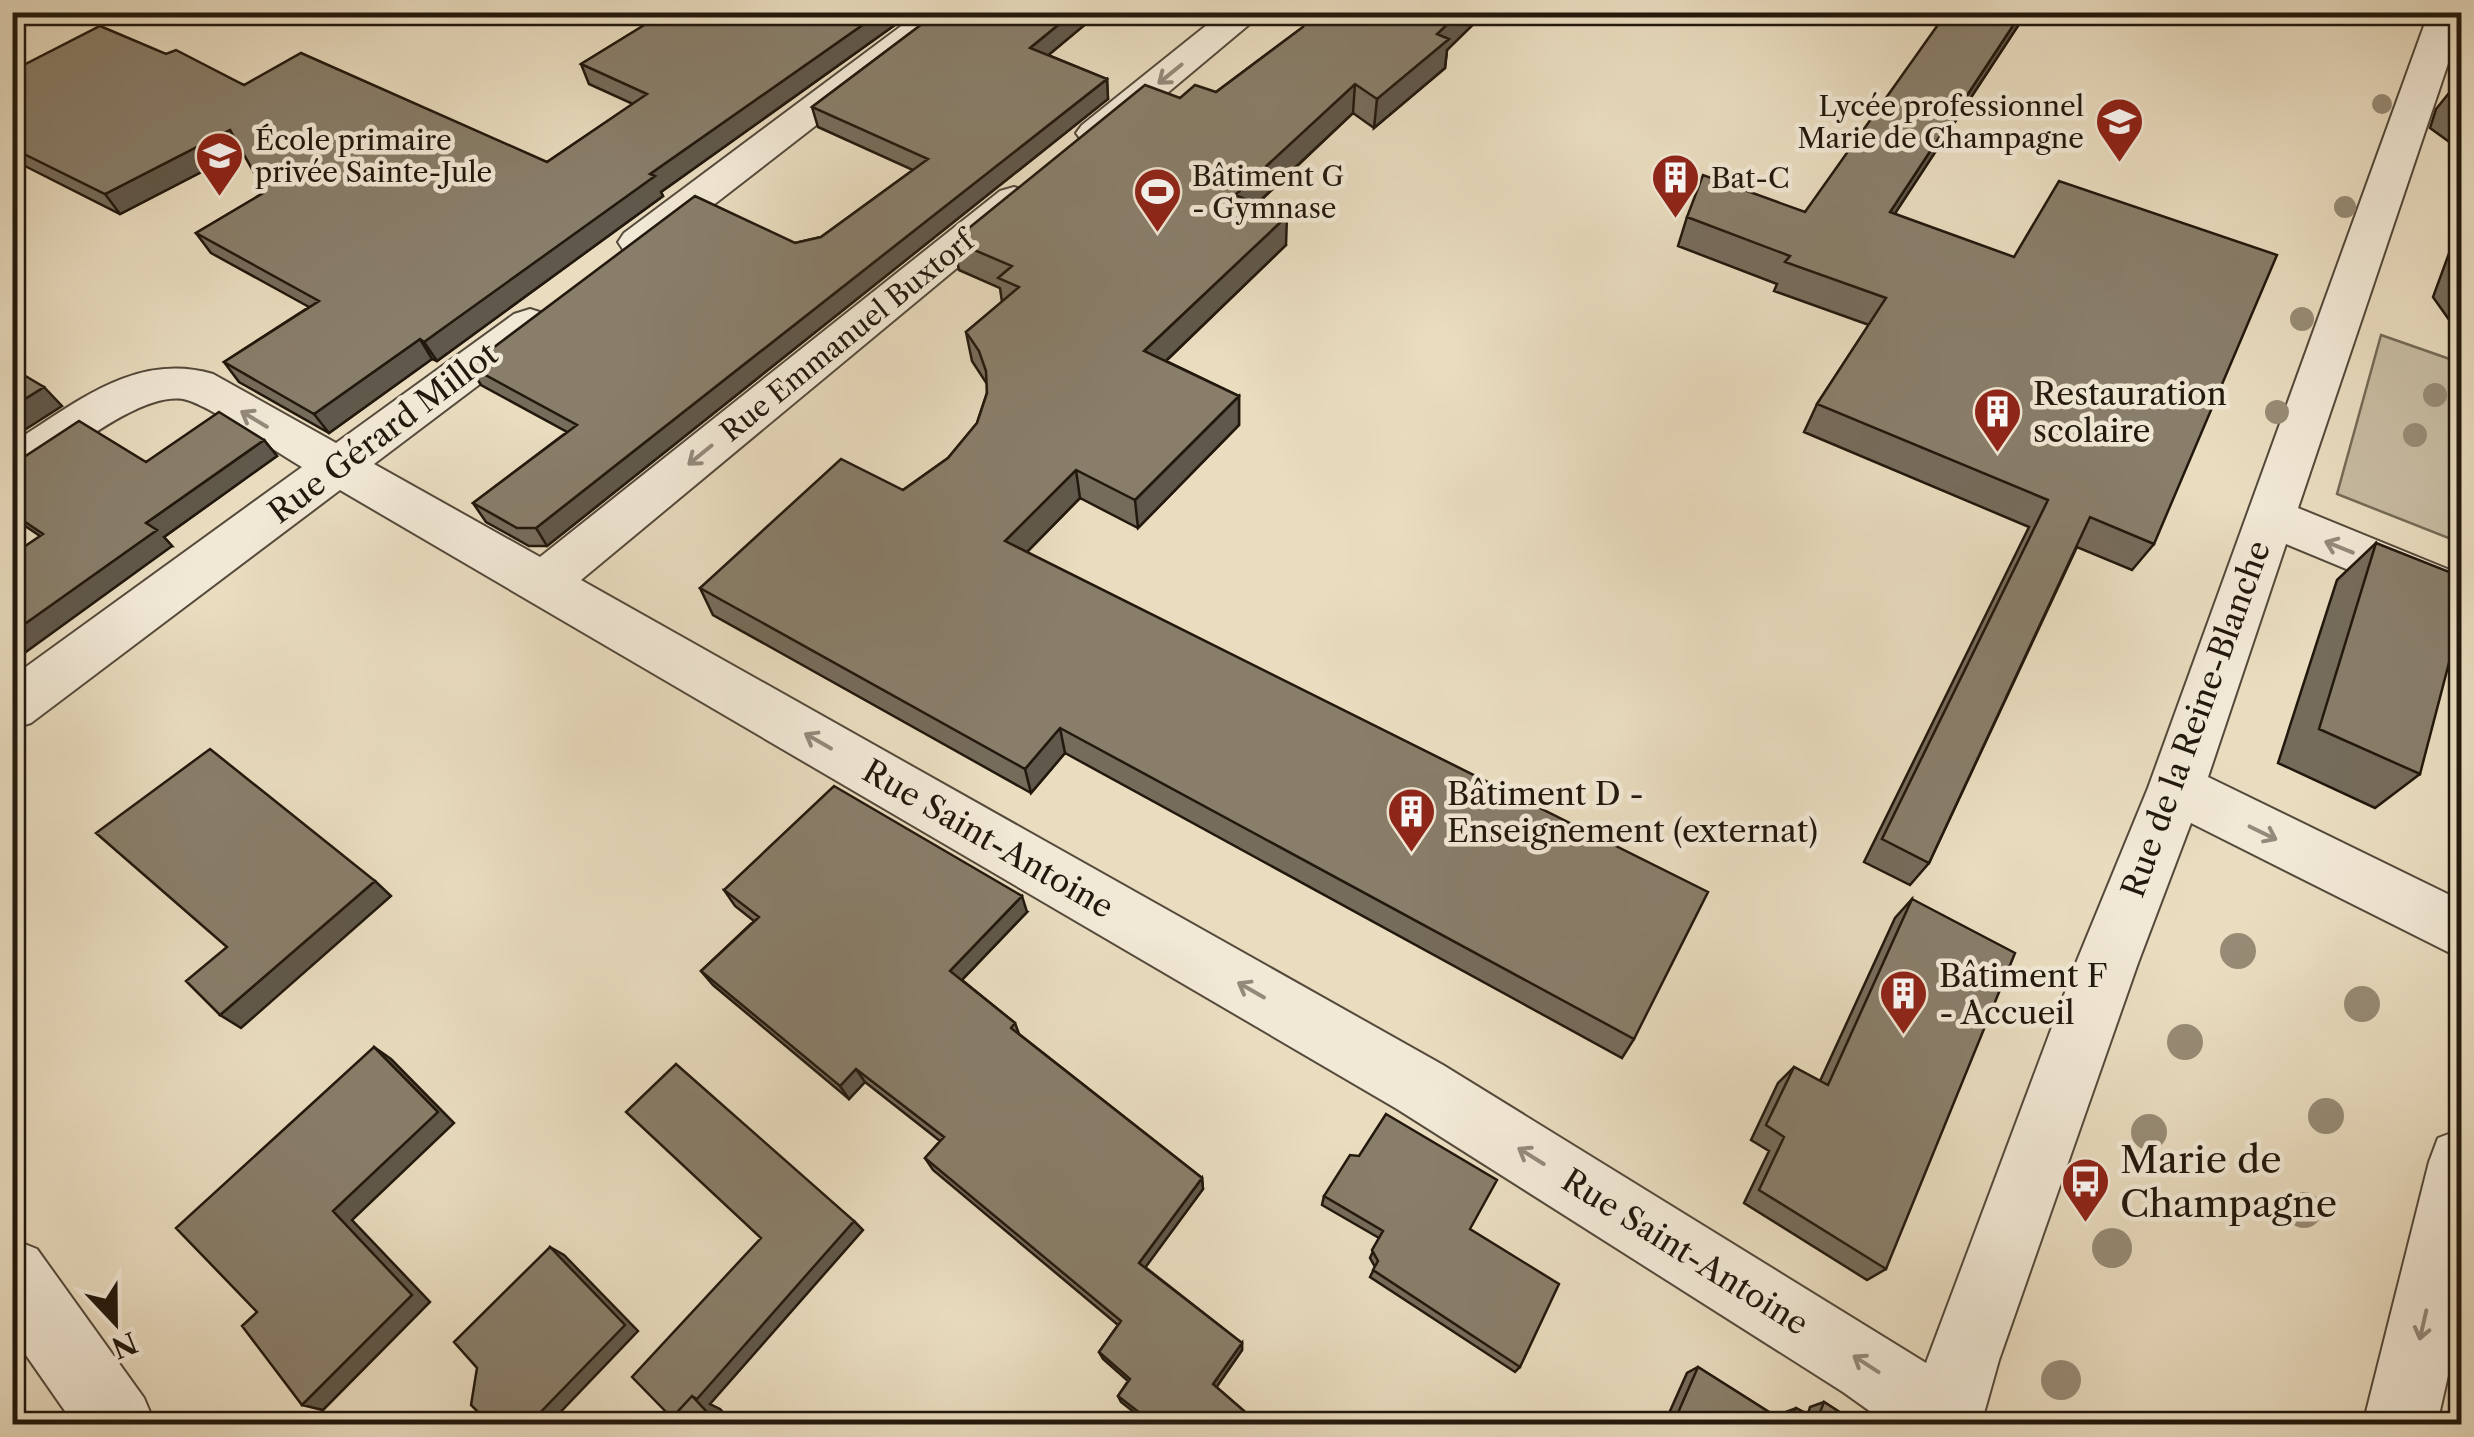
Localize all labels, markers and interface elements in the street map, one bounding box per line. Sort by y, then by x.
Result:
one-way arrow [1157,63,1183,85]
place label: Lycée professionnel Marie de Champagne [1798,89,2084,155]
school or university icon: Lycée professionnel Marie de Champagne [2093,96,2145,164]
place label: École primaire privée Sainte-Jule [255,123,492,189]
school or university icon: École primaire privée Sainte-Jule [194,130,246,198]
building icon: Bat-C [1650,152,1702,220]
place label: Bâtiment G - Gymnase [1192,159,1344,225]
place label: Bat-C [1711,161,1790,195]
sports icon: Bâtiment G - Gymnase [1131,166,1183,234]
street label: Rue Emmanuel Buxtorf [714,222,983,448]
street label: Rue Gérard Millot [261,333,505,531]
place label: Restauration scolaire [2033,374,2227,450]
building icon: Restauration scolaire [1972,386,2024,454]
one-way arrow [240,409,269,429]
one-way arrow [687,444,714,465]
street label: Rue de la Reine-Blanche [2113,535,2278,902]
one-way arrow [2324,537,2355,555]
one-way arrow [803,730,833,750]
street label: Rue Saint-Antoine [856,751,1120,926]
place label: Bâtiment D - Enseignement (externat) [1447,774,1818,850]
building icon: Bâtiment D - Enseignement (externat) [1386,786,1438,854]
one-way arrow [2247,824,2277,843]
place label: Bâtiment F - Accueil [1939,956,2108,1032]
building icon: Bâtiment F - Accueil [1878,968,1930,1036]
one-way arrow [1237,980,1266,1000]
place label: Marie de Champagne [2120,1136,2337,1227]
one-way arrow [1517,1145,1545,1166]
bus stop icon: Marie de Champagne [2059,1156,2111,1224]
street label: Rue Saint-Antoine [1555,1160,1816,1343]
north arrow [65,1272,165,1372]
one-way arrow [2413,1308,2431,1340]
text: N [107,1325,142,1366]
one-way arrow [1852,1354,1881,1375]

